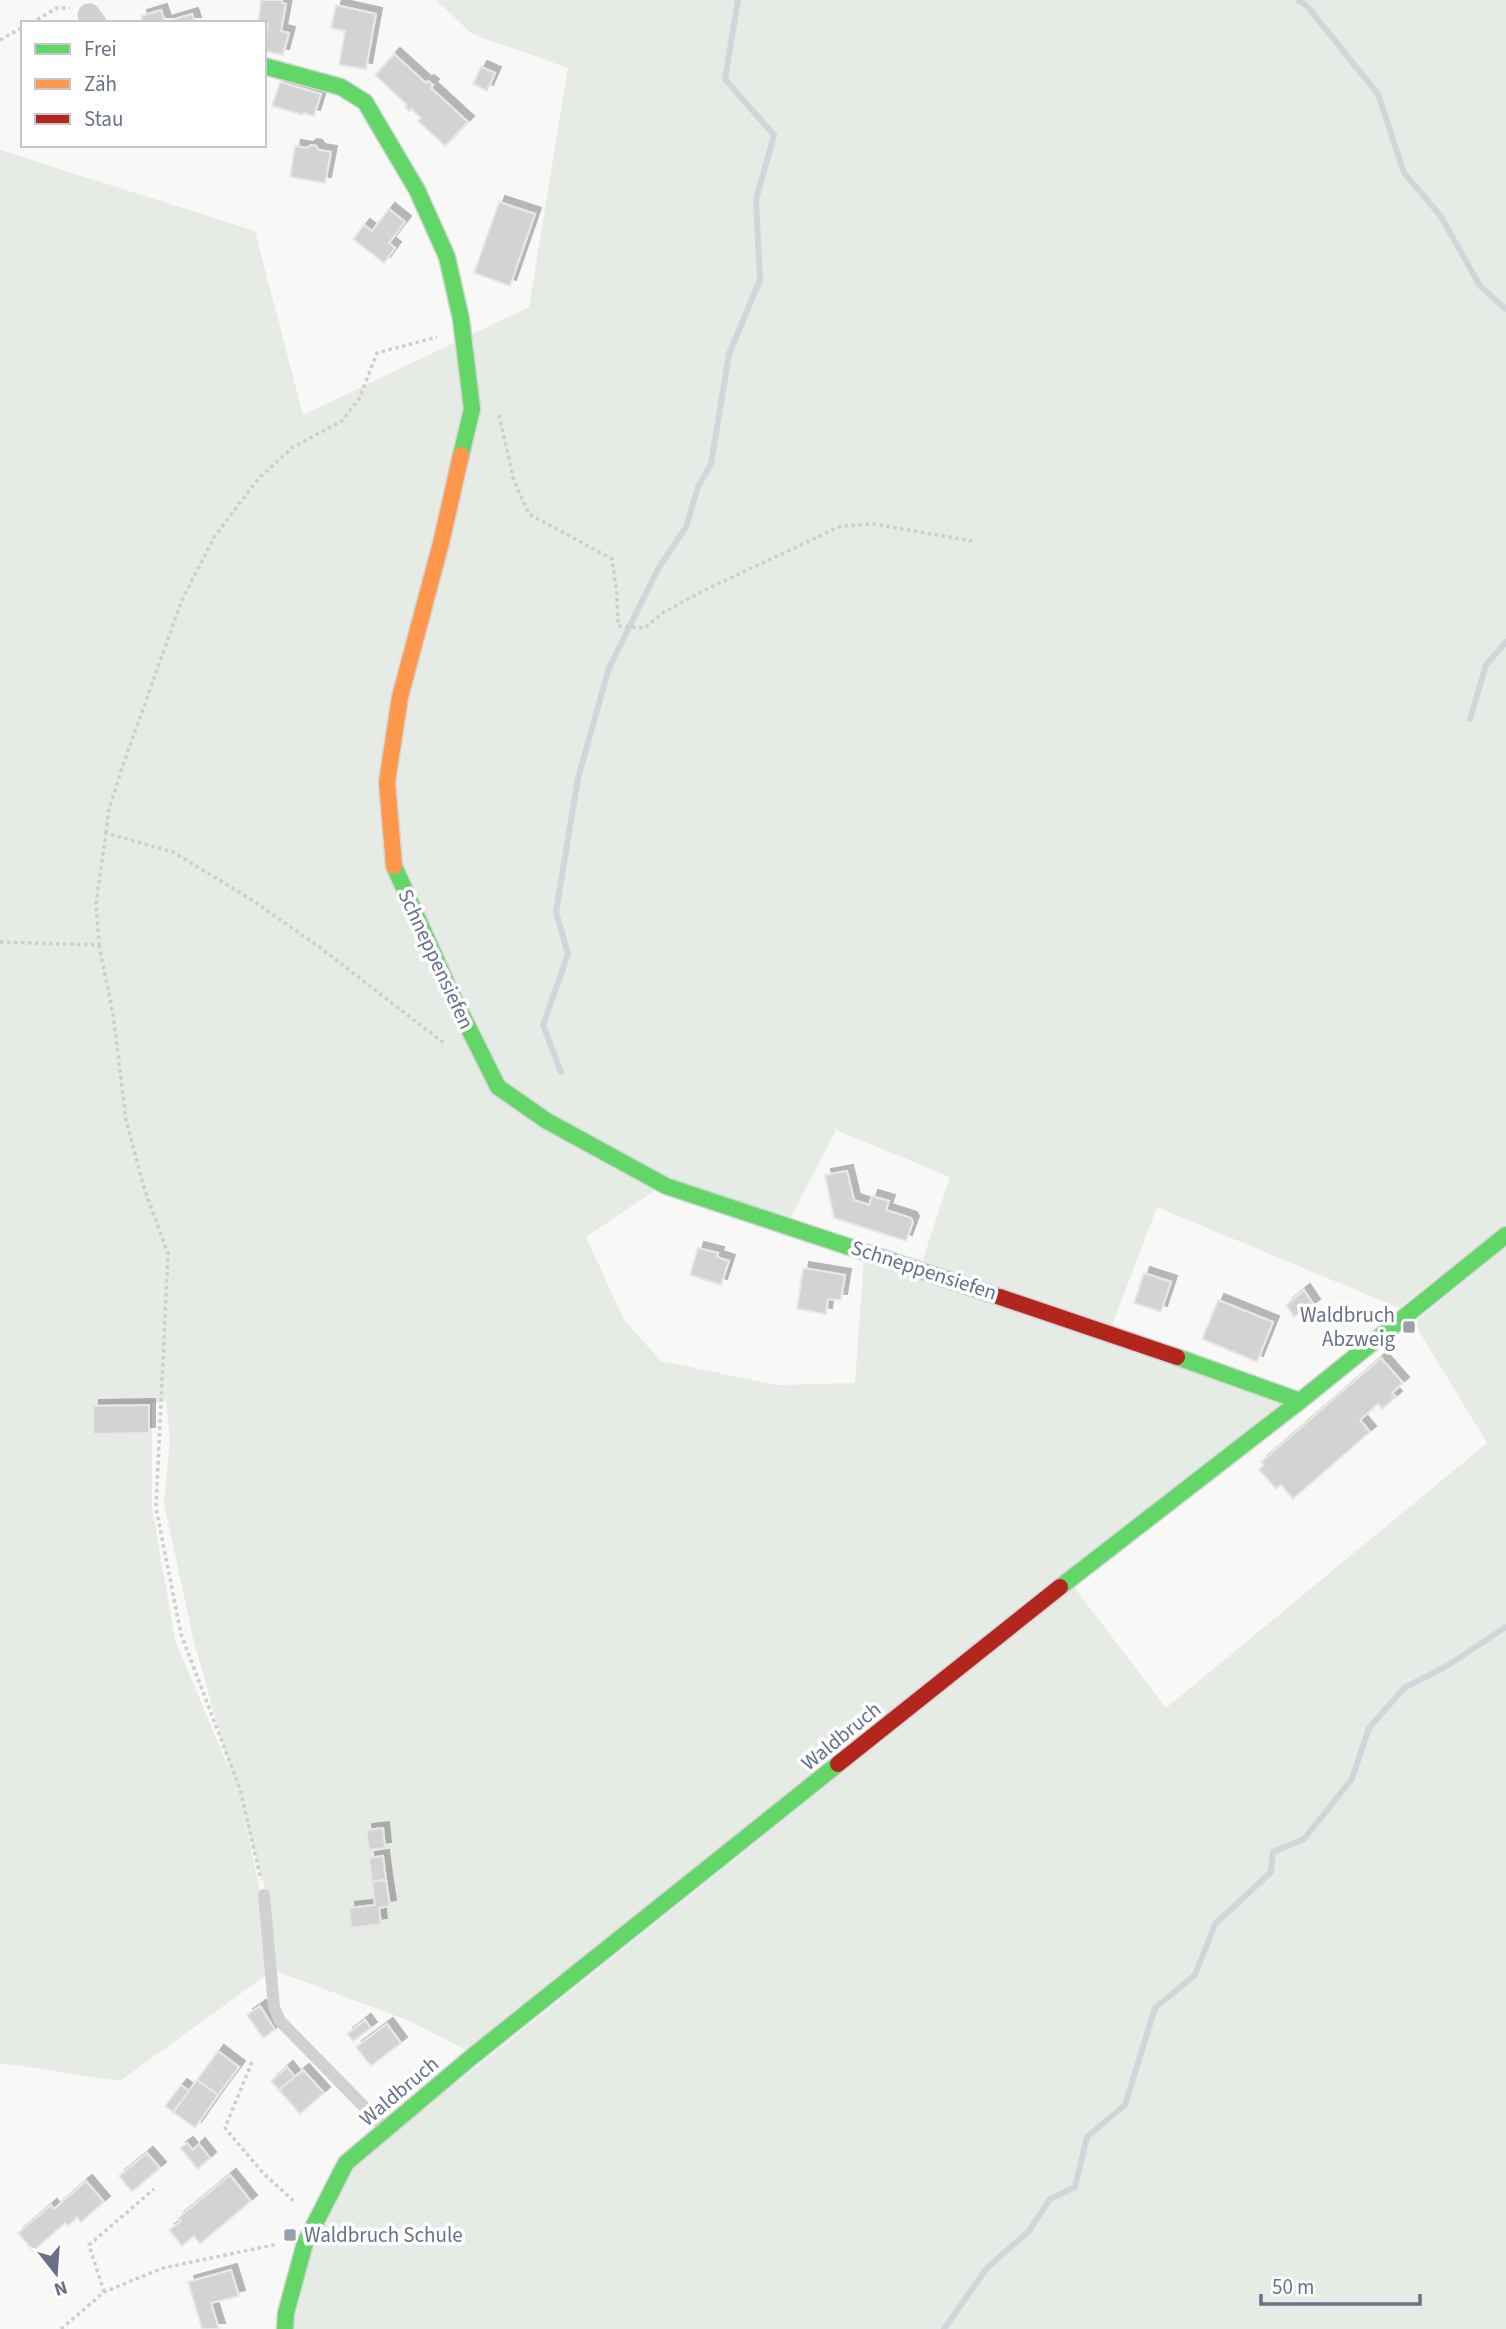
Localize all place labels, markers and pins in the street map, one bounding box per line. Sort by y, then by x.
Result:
place label: Waldbruch Abzweig [1300,1300,1395,1354]
marker: Waldbruch Abzweig [1401,1319,1417,1335]
place label: Waldbruch Schule [304,2220,463,2250]
marker: Waldbruch Schule [282,2227,298,2243]

